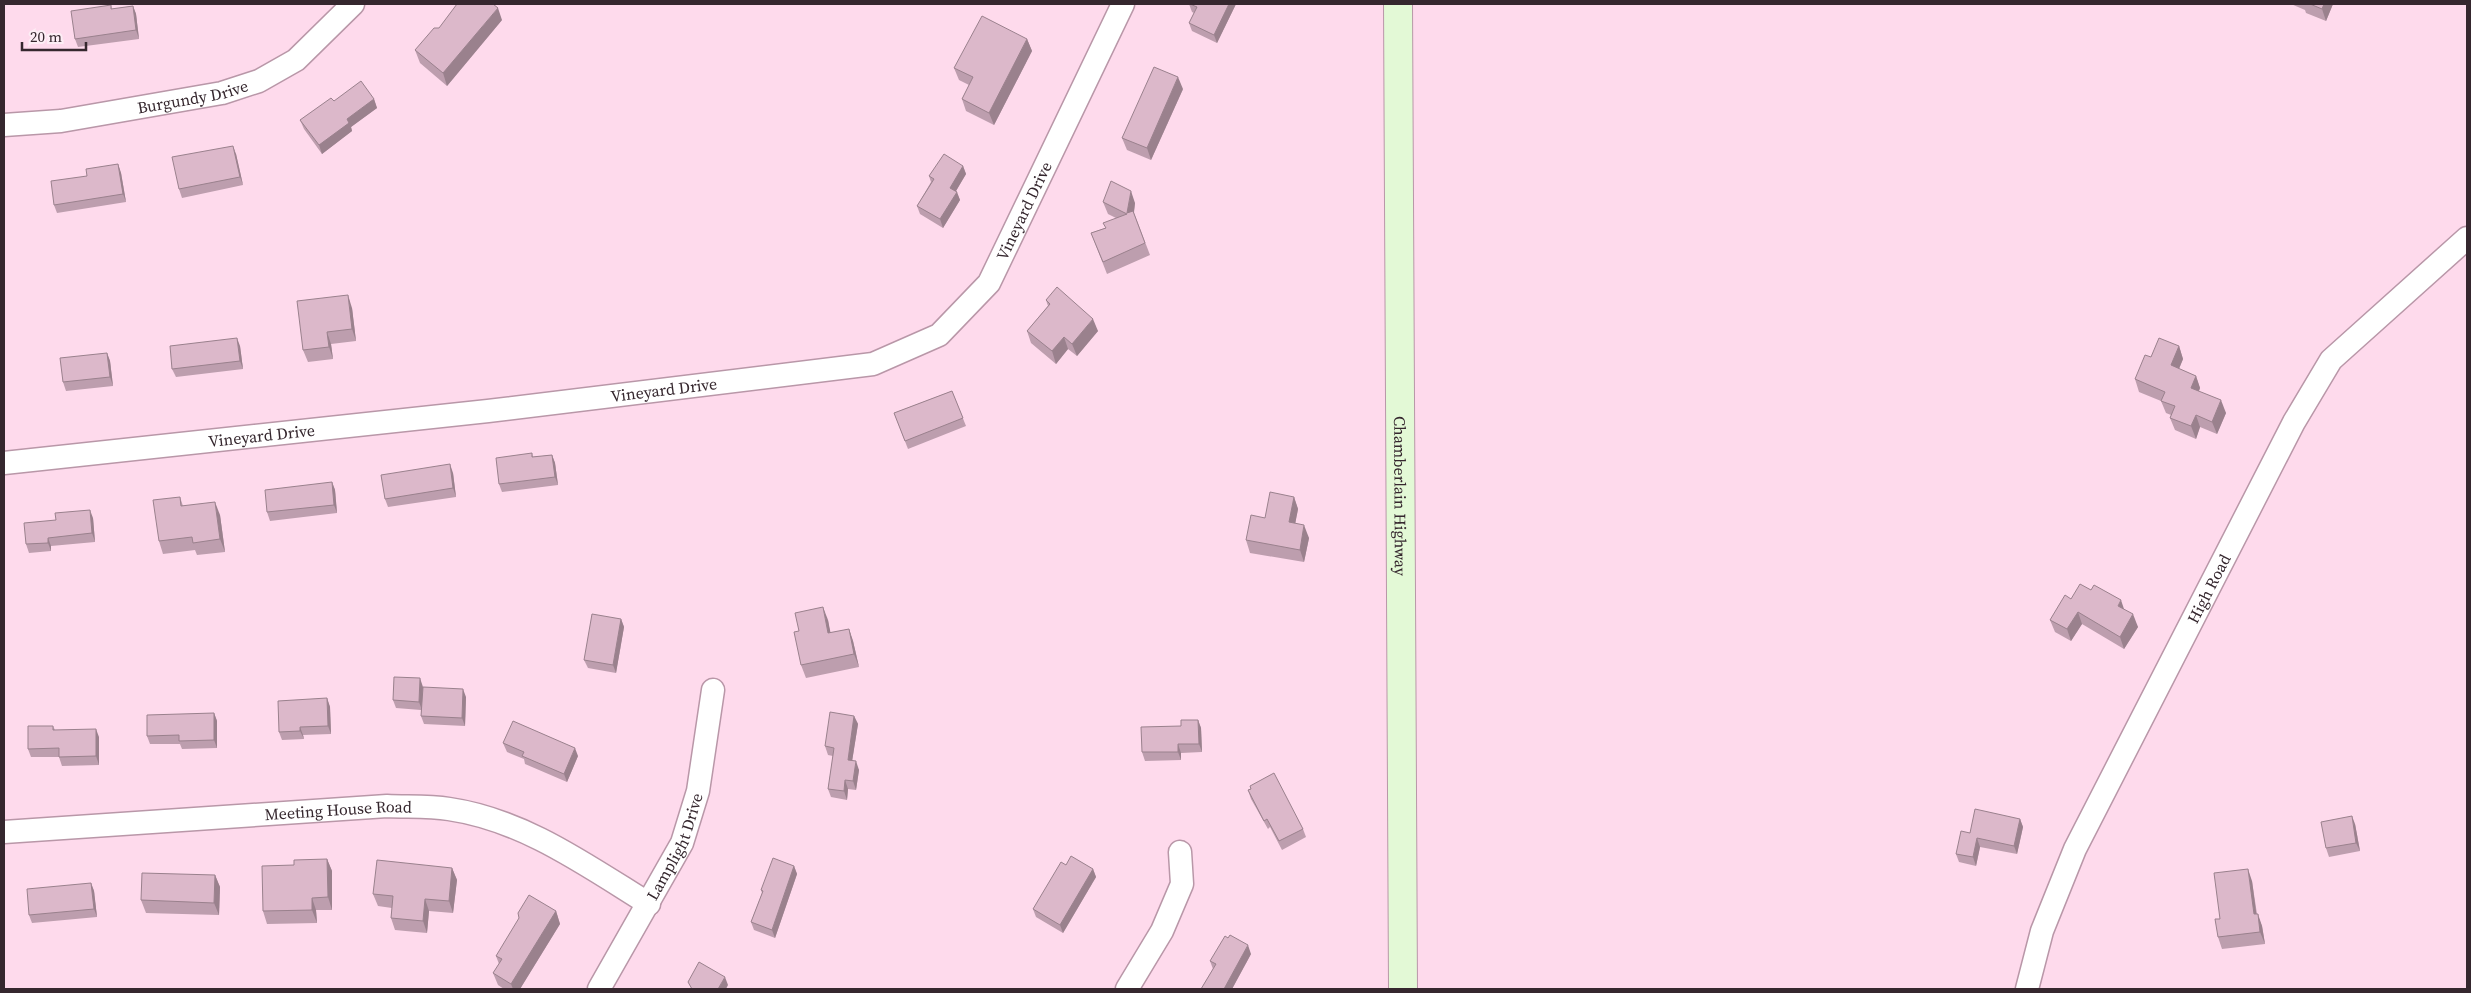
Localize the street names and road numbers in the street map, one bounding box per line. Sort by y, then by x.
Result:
street label: Burgundy Drive [136,74,251,119]
street label: Vineyard Drive [991,158,1057,264]
street label: Vineyard Drive [610,372,718,407]
street label: Chamberlain Highway [1389,416,1412,577]
street label: Vineyard Drive [207,419,316,452]
street label: High Road [2182,550,2236,627]
street label: Lamplight Drive [641,790,708,904]
street label: Meeting House Road [264,795,412,825]

